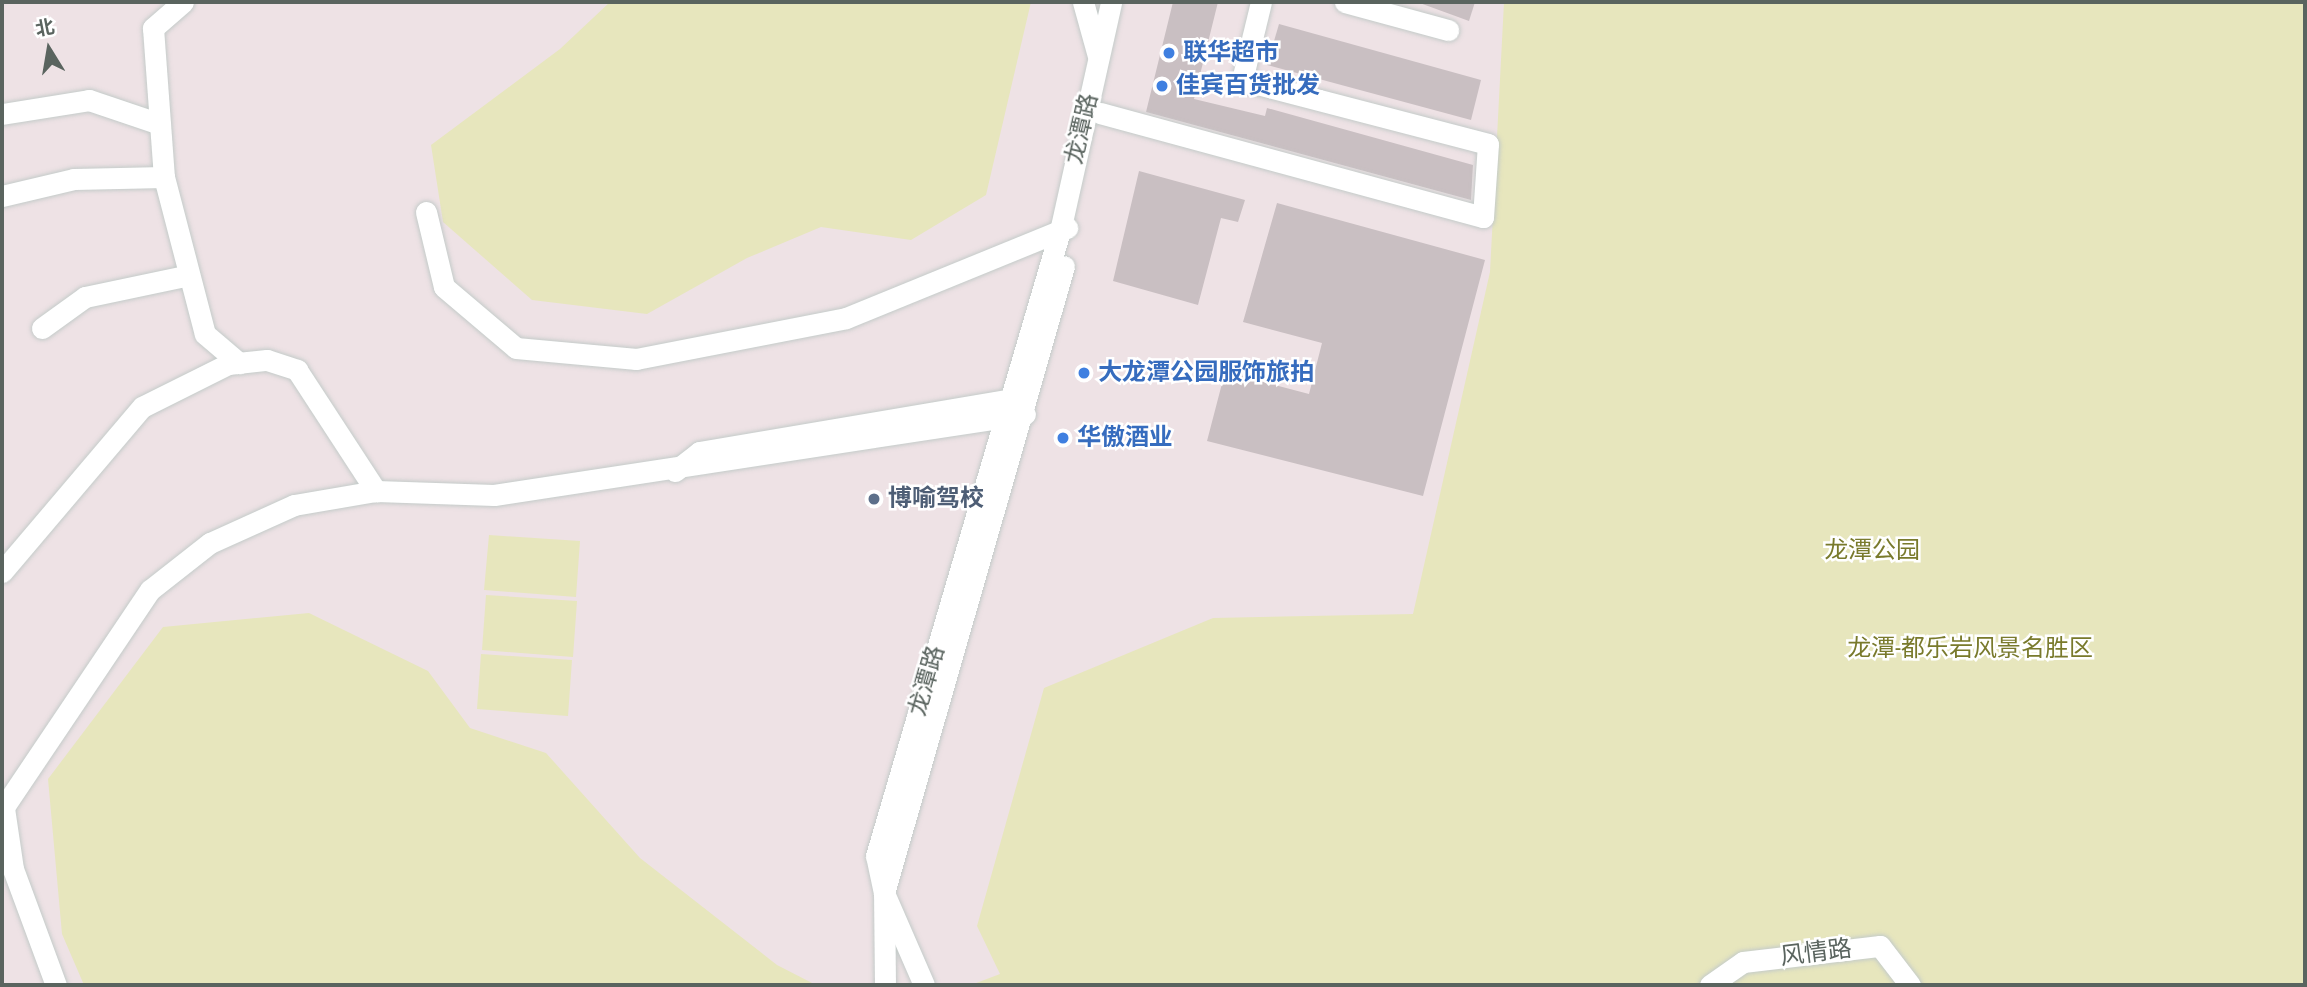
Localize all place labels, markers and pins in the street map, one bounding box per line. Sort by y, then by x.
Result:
place label: 联华超市 [1183,39,1279,67]
marker: 联华超市 [1161,45,1177,61]
place label: 佳宾百货批发 [1176,72,1320,100]
marker: 佳宾百货批发 [1154,78,1170,94]
place label: 大龙潭公园服饰旅拍 [1098,359,1314,387]
marker: 大龙潭公园服饰旅拍 [1076,365,1092,381]
place label: 华傲酒业 [1077,424,1173,452]
marker: 华傲酒业 [1055,430,1071,446]
place label: 博喻驾校 [888,485,984,513]
marker: 博喻驾校 [866,491,882,507]

